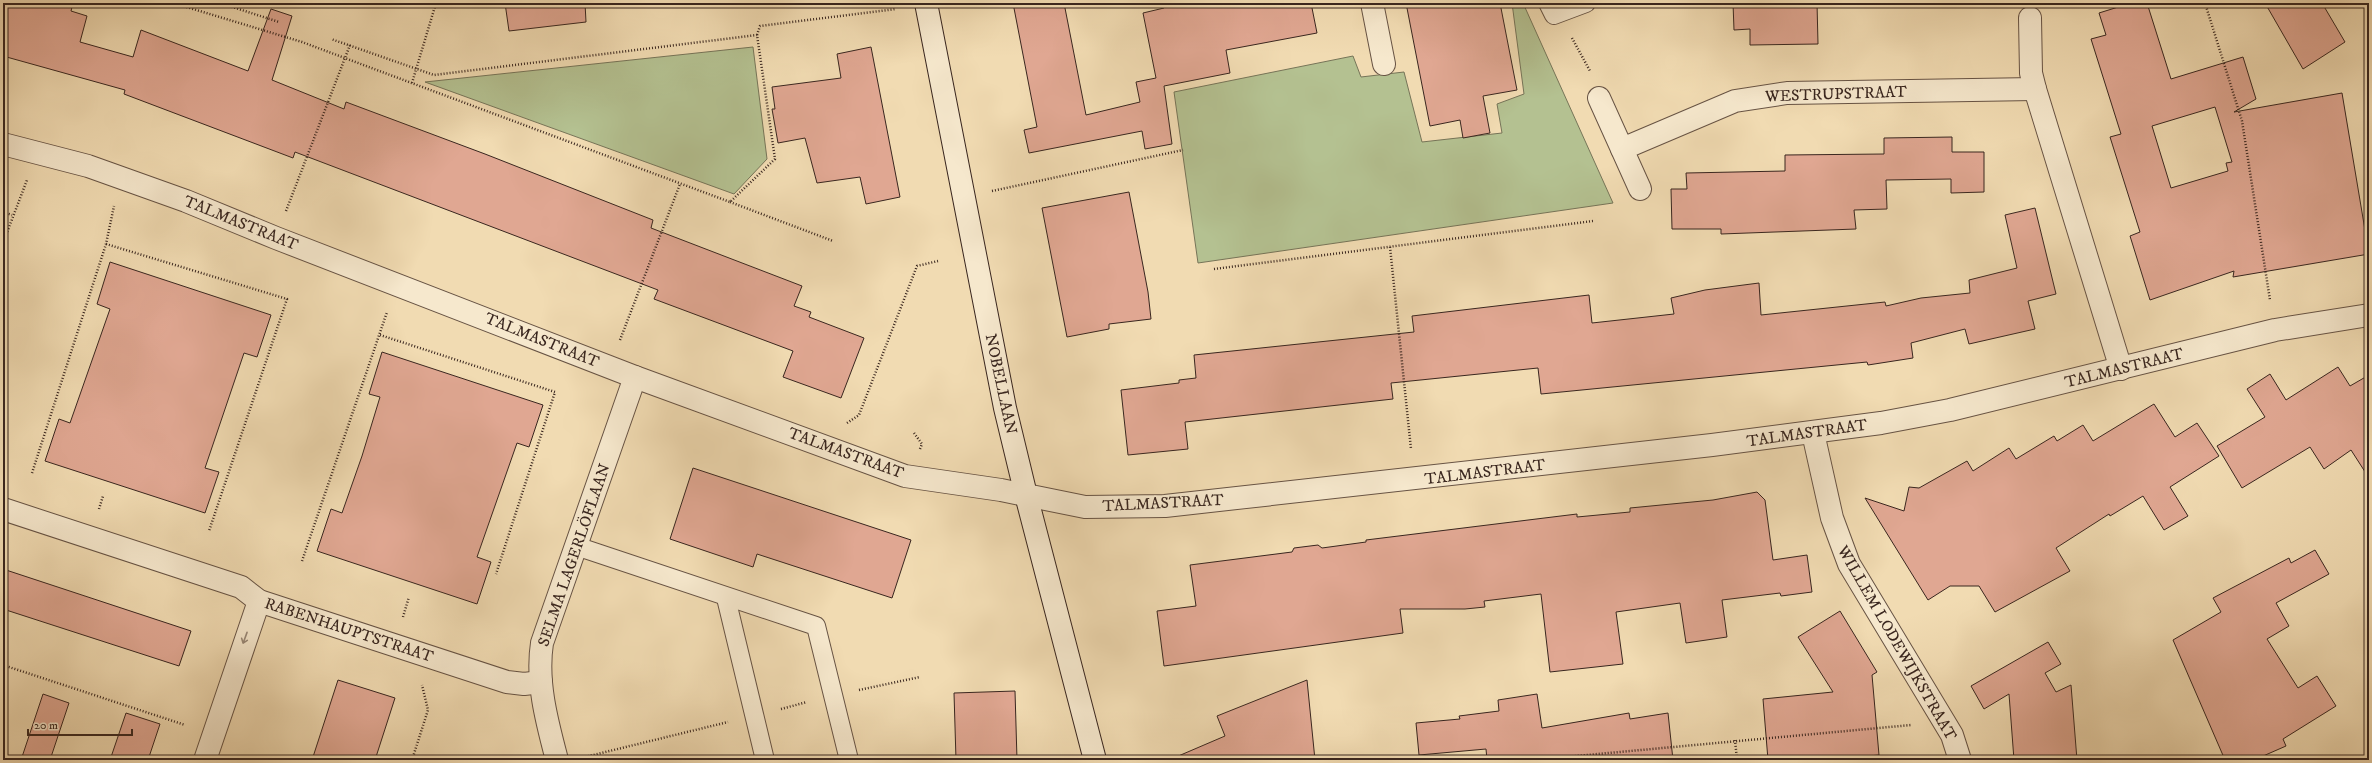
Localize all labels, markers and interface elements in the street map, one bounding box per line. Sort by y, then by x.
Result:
street label: WESTRUPSTRAAT [1764,82,1907,107]
street label: TALMASTRAAT [181,191,301,255]
street label: TALMASTRAAT [482,308,602,372]
street label: NOBELLAAN [981,332,1021,436]
street label: TALMASTRAAT [2063,344,2185,392]
street label: TALMASTRAAT [1745,415,1869,451]
street label: TALMASTRAAT [786,423,906,483]
street label: TALMASTRAAT [1424,455,1546,489]
street label: SELMA LAGERLÖFLAAN [533,461,615,649]
street label: TALMASTRAAT [1102,490,1224,516]
street label: WILLEM LODEWIJKSTRAAT [1832,541,1961,744]
street label: RABENHAUPTSTRAAT [262,593,436,667]
one-way arrow [241,631,248,644]
scale bar [28,711,132,737]
text: 20 m [34,718,58,733]

